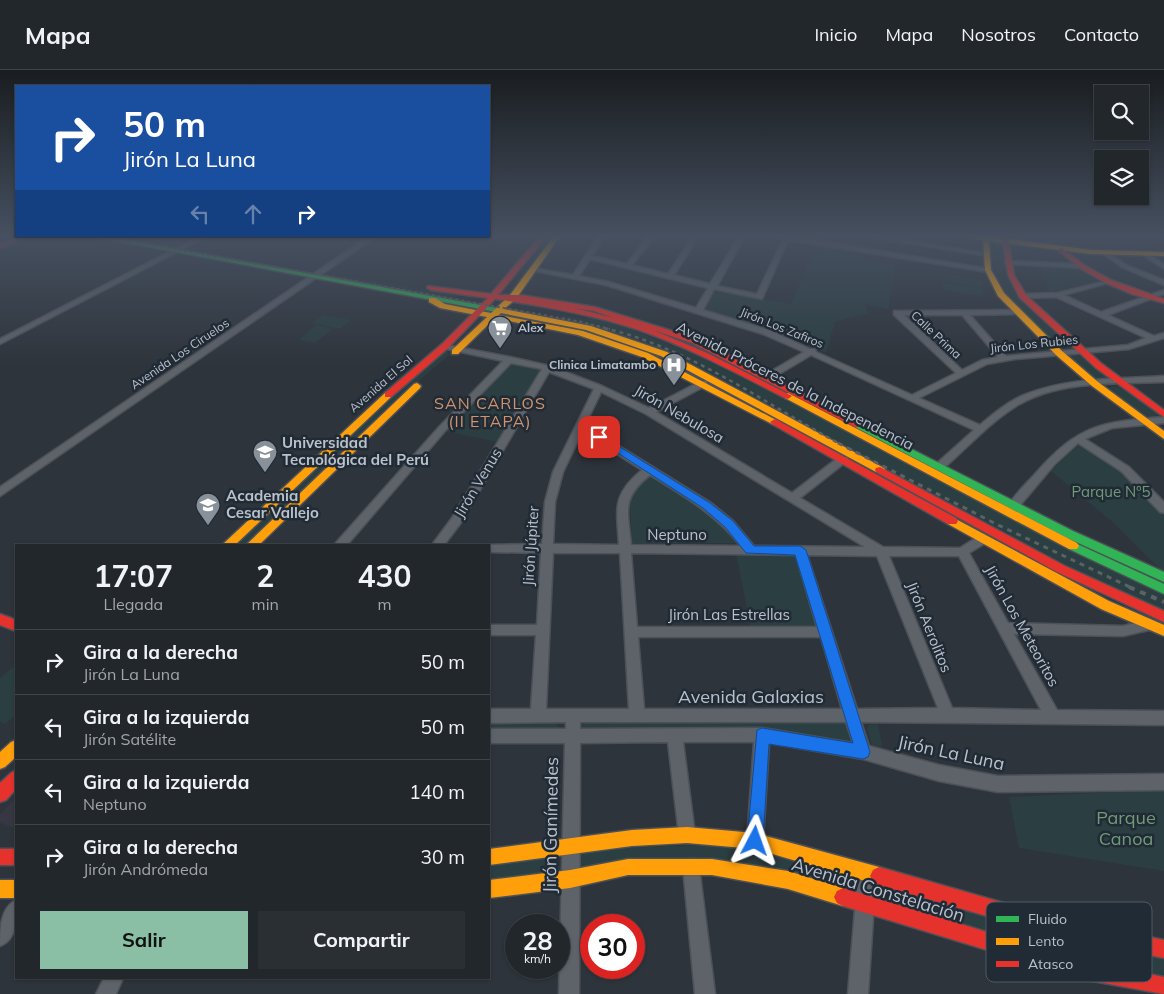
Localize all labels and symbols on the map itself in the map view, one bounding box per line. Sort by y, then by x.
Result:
street label: Jirón Los Zafiros [738,304,826,351]
street label: Calle Prima [908,308,965,362]
street label: Avenida Los Ciruelos [128,315,232,392]
supermarket icon: Alex [487,315,513,349]
street label: Avenida Próceres de la Independencia [673,317,917,454]
place label: Alex [518,320,544,335]
street label: Jirón Los Rubies [989,331,1079,356]
street label: Avenida El Sol [346,352,415,415]
hospital icon: Clinica Limatambo [661,352,687,386]
place label: Clinica Limatambo [549,357,656,372]
street label: Jirón Nebulosa [631,380,728,447]
district label: SAN CARLOS (II ETAPA) [434,393,546,431]
pin [578,416,620,458]
place label: Universidad Tecnológica del Perú [282,433,429,469]
school or university icon: Universidad Tecnológica del Perú [252,439,278,473]
street label: Jirón Venus [449,445,506,521]
park label: Parque Nº5 [1072,482,1150,501]
place label: Academia Cesar Vallejo [226,486,319,522]
school or university icon: Academia Cesar Vallejo [195,492,221,526]
street label: Jirón Júpiter [518,505,543,587]
street label: Neptuno [647,525,707,544]
street label: Jirón Los Meteoritos [981,562,1064,690]
street label: Jirón Aerolitos [903,579,956,675]
street label: Jirón Las Estrellas [668,605,790,624]
street label: Avenida Galaxias [678,685,824,708]
street label: Jirón La Luna [895,730,1007,775]
street label: Jirón Ganímedes [538,757,563,893]
park label: Parque Canoa [1096,806,1156,850]
position arrow [728,814,780,866]
street label: Avenida Constelación [789,852,967,927]
legend [986,902,1152,982]
text: Fluido [1028,910,1067,928]
speed limit sign: 30 [580,914,645,979]
text: Lento [1028,932,1064,950]
text: Atasco [1028,955,1073,973]

